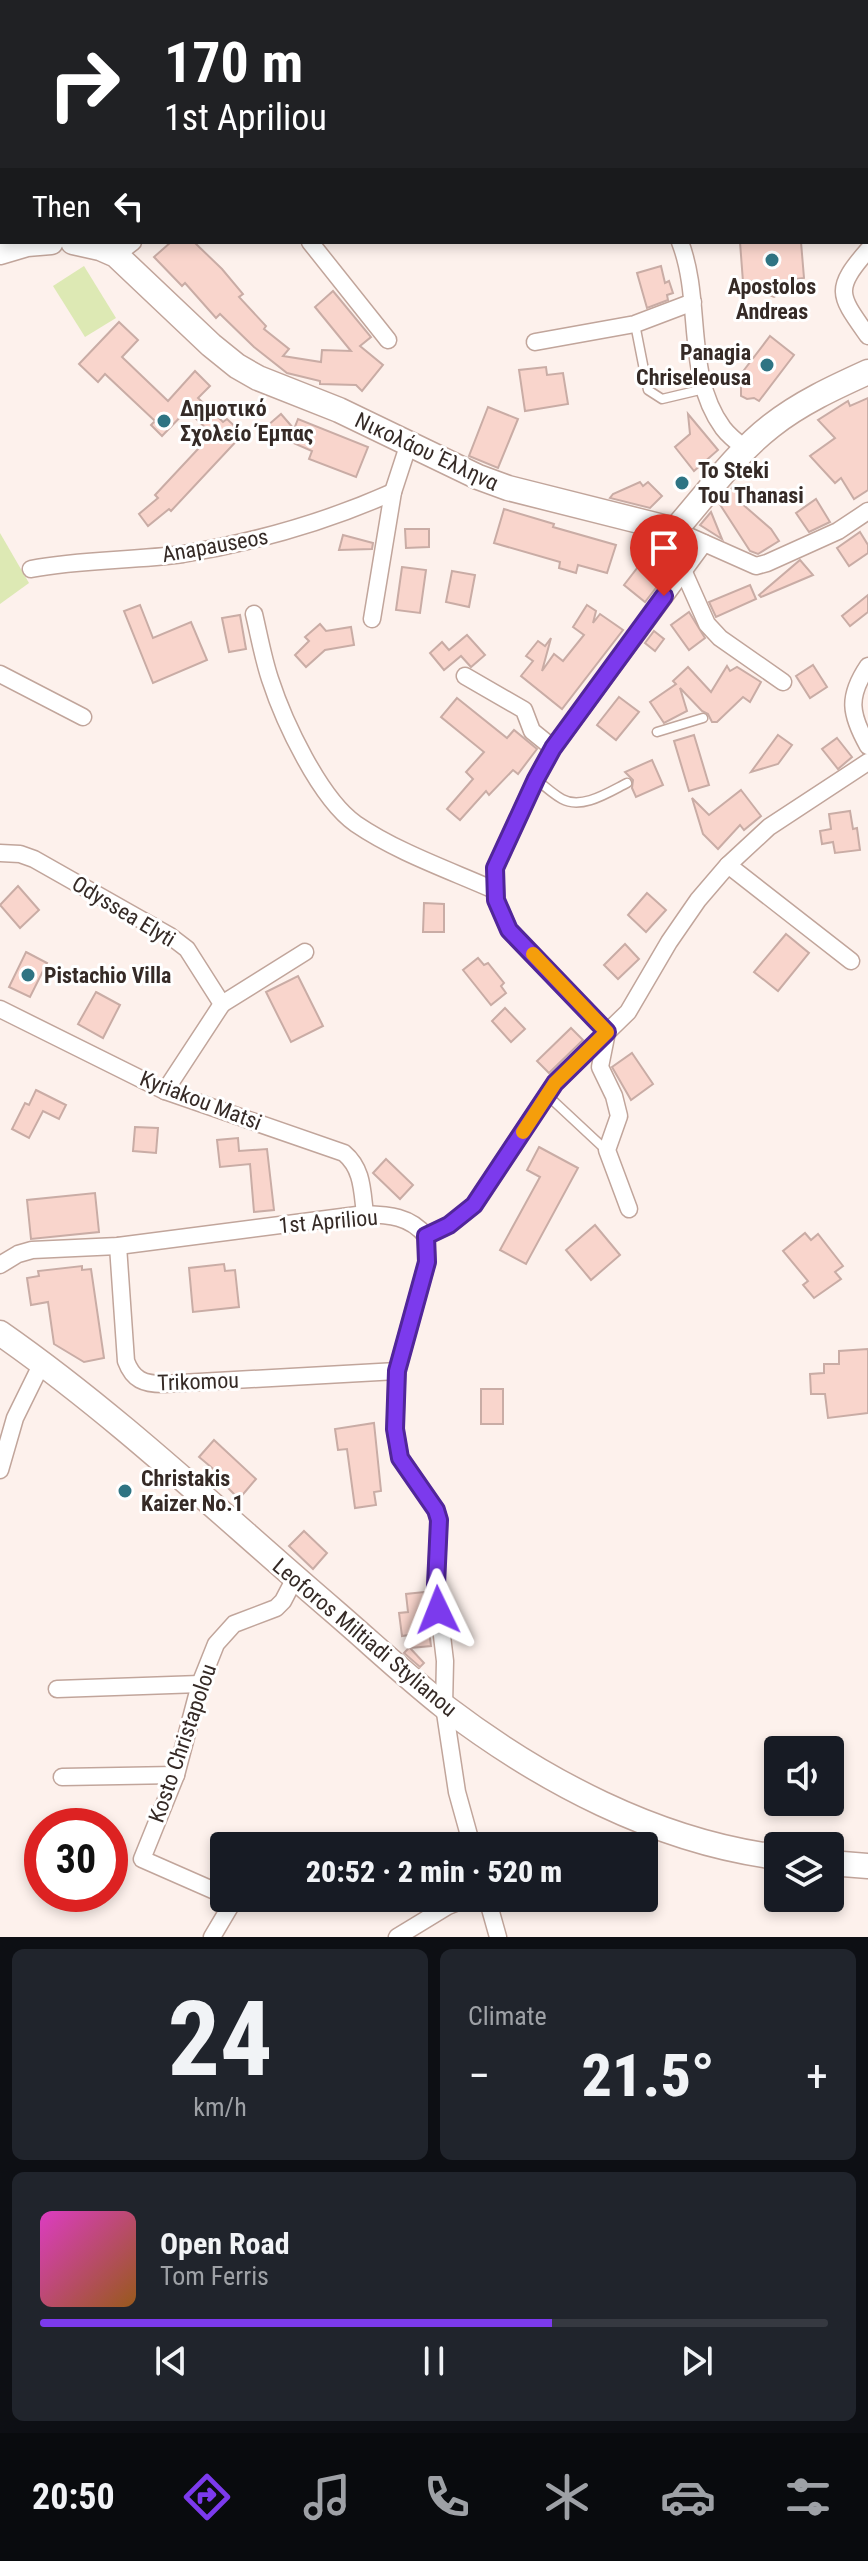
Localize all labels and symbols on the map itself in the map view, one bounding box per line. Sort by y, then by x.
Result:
marker: Apostolos Andreas [763,251,781,269]
place label: Apostolos Andreas [728,274,816,324]
place label: Panagia Chriseleousa [636,340,751,390]
marker: Panagia Chriseleousa [758,356,776,374]
place label: Δημοτικό Σχολείο Έμπας [180,396,314,447]
street label: Νικολάου Έλληνα [351,407,502,496]
marker: Δημοτικό Σχολείο Έμπας [155,412,173,430]
place label: To Steki Tou Thanasi [698,458,804,508]
marker: To Steki Tou Thanasi [673,474,691,492]
pin [630,514,698,596]
street label: Anapauseos [160,524,270,567]
street label: Odyssea Elyti [68,871,180,952]
place label: Pistachio Villa [44,963,171,988]
marker: Pistachio Villa [19,966,37,984]
street label: Kyriakou Matsi [136,1066,265,1135]
street label: 1st Apriliou [277,1205,379,1238]
street label: Trikomou [157,1368,239,1395]
place label: Christakis Kaizer No.1 [141,1466,244,1516]
marker: Christakis Kaizer No.1 [116,1482,134,1500]
street label: Leoforos Miltiadi Stylianou [268,1553,462,1722]
position arrow [396,1568,480,1652]
street label: Kosto Christapolou [144,1661,221,1826]
speed limit sign: 30 [24,1808,128,1912]

